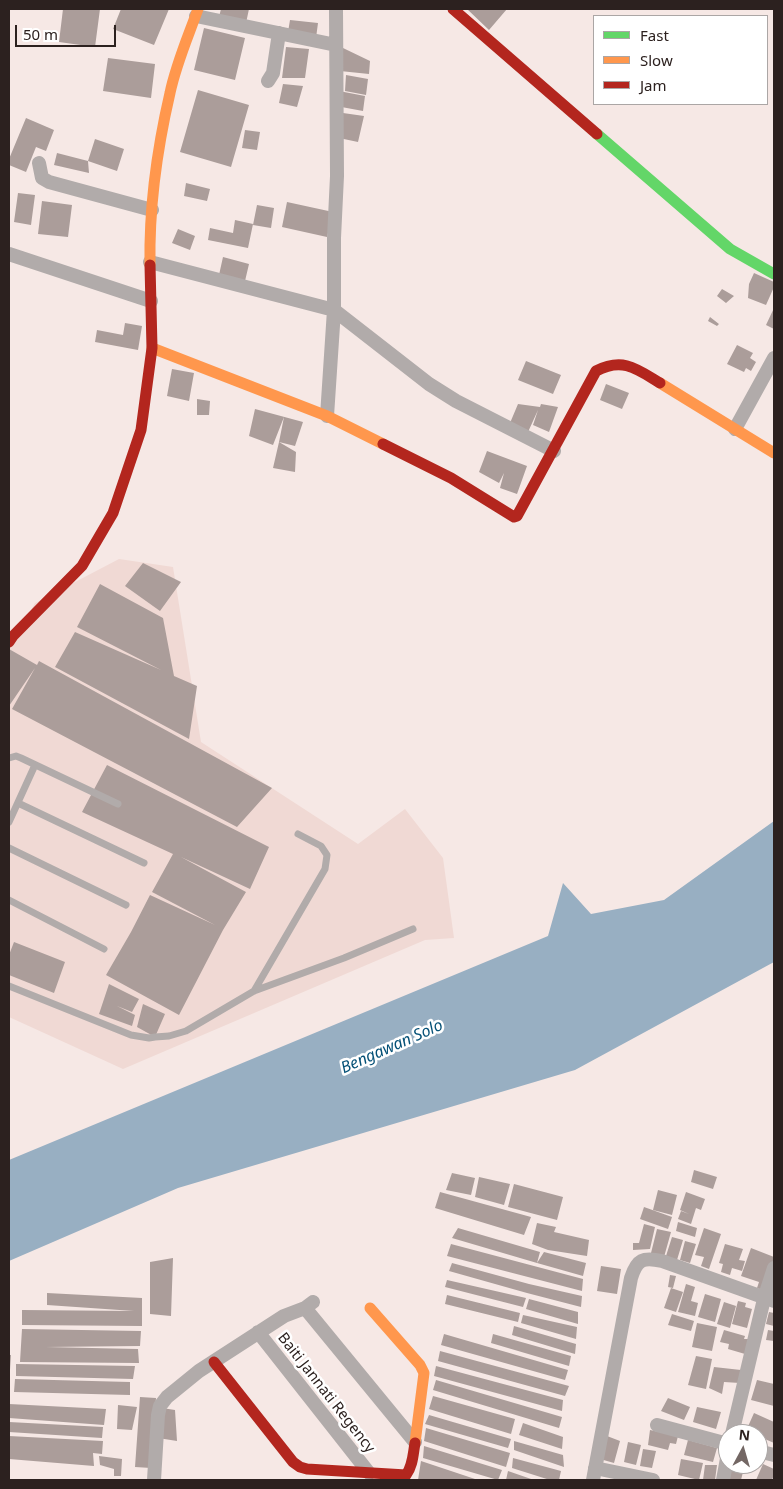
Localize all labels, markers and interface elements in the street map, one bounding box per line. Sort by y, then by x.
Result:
scale bar [18,15,119,47]
legend [593,15,768,105]
text: 50 m [23,24,58,44]
text: Fast [640,25,669,45]
text: Slow [640,50,673,70]
text: Jam [640,75,667,95]
water label: Bengawan Solo [338,1016,446,1078]
street label: Baiti Jannati Regency [274,1329,378,1457]
north arrow [718,1424,768,1474]
text: N [738,1425,751,1445]

